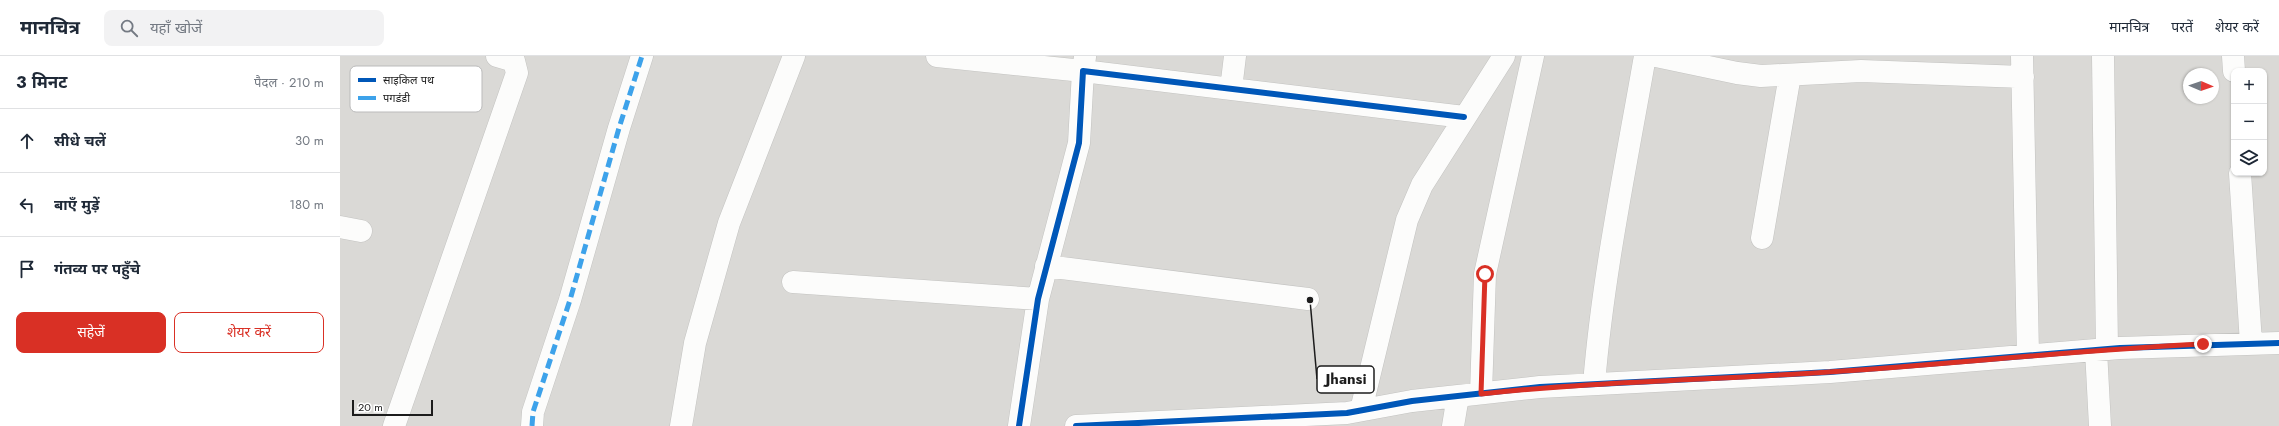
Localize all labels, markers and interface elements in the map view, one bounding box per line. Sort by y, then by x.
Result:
search box [104,10,384,46]
text: मानचित्र [20,14,80,41]
icon: search [118,17,140,39]
text: यहाँ खोजें [150,17,202,39]
text: मानचित्र [2109,17,2149,37]
text: परतें [2171,17,2193,37]
text: शेयर करें [2215,17,2259,37]
legend [350,66,482,112]
north arrow [2183,68,2219,104]
map controls [2231,68,2267,176]
button: + [2231,68,2267,104]
text: 3 मिनट [16,70,67,94]
text: साइकिल पथ [383,72,435,88]
text: पैदल · 210 m [254,73,324,92]
text: पगडंडी [383,90,410,106]
button: − [2231,104,2267,140]
icon: ahead [16,130,38,152]
text: सीधे चलें [54,130,106,152]
text: 30 m [295,131,324,150]
button: layers [2231,140,2267,176]
icon: left [16,194,38,216]
text: बाएँ मुड़ें [54,194,100,216]
text: 180 m [289,195,324,214]
icon: arrive [16,258,38,280]
text: गंतव्य पर पहुँचे [54,258,140,280]
route start [1476,265,1494,283]
button: सहेजें [16,312,166,353]
button: शेयर करें [174,312,324,353]
route end [2194,335,2212,353]
callout: Jhansi [1317,366,1374,393]
text: Jhansi [1322,368,1367,390]
scale bar [352,398,433,417]
text: 20 m [358,399,383,415]

